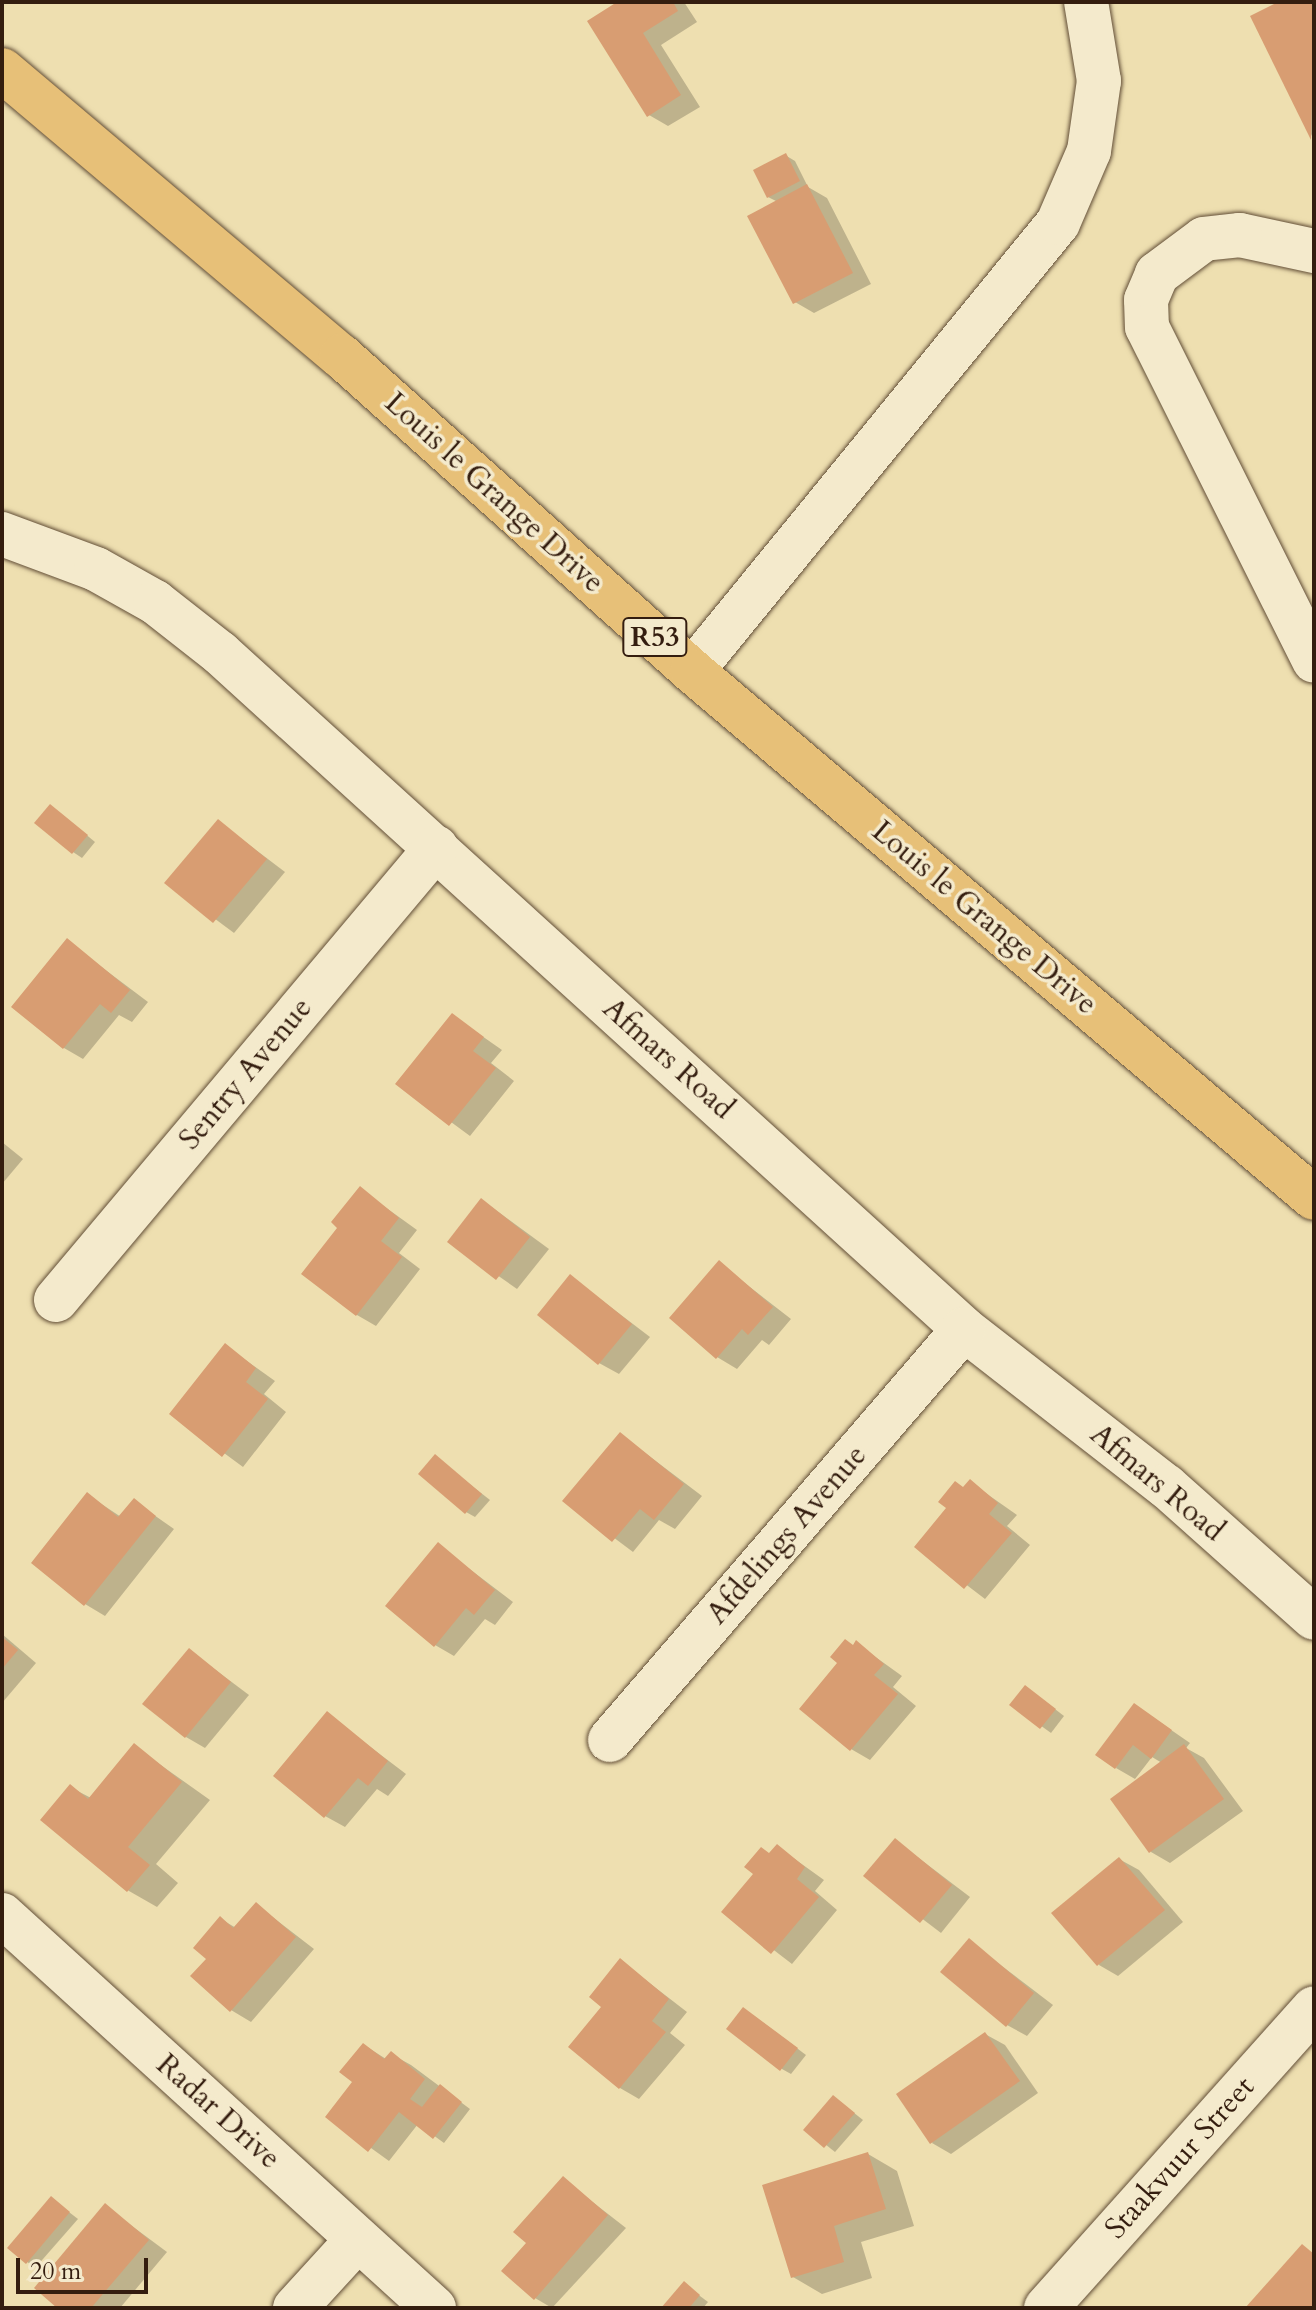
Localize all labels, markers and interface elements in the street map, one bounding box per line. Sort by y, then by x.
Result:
street label: Louis le Grange Drive [377,385,611,601]
road number: R53 [621,613,689,661]
street label: Louis le Grange Drive [864,813,1104,1023]
street label: Sentry Avenue [172,991,320,1157]
street label: Afmars Road [595,991,741,1127]
street label: Afmars Road [1083,1417,1231,1549]
street label: Afdelings Avenue [699,1438,875,1632]
street label: Radar Drive [149,2047,287,2177]
street label: Staakvuur Street [1098,2069,1262,2247]
scale bar [20,2242,152,2292]
text: 20 m [30,2255,81,2288]

